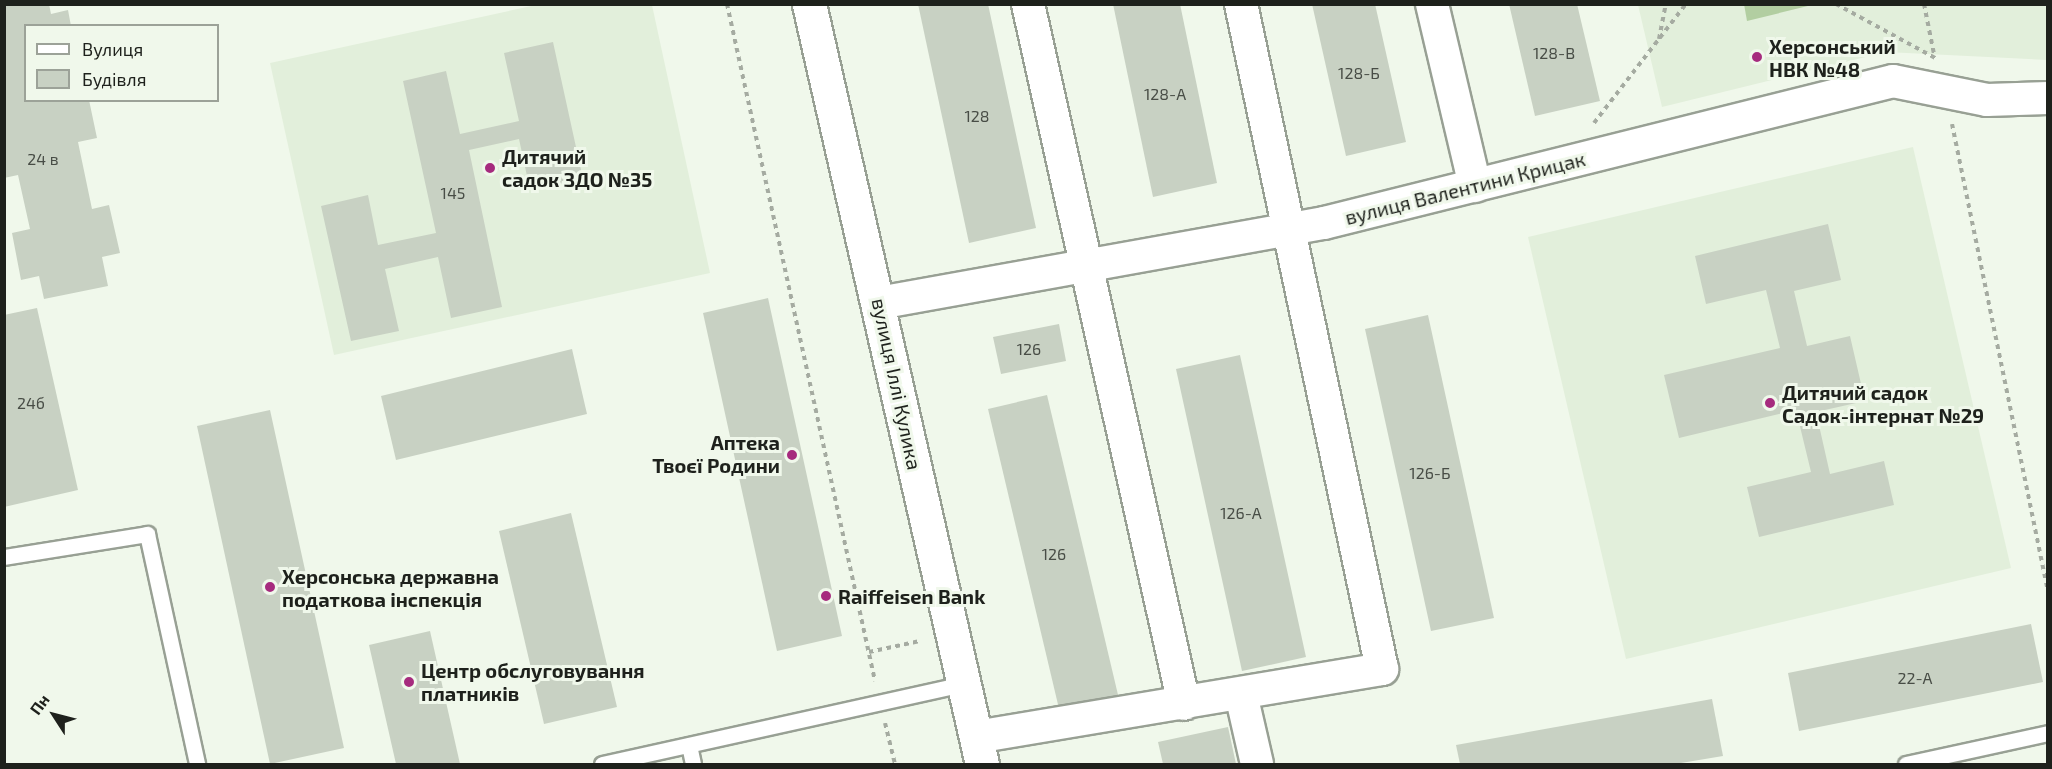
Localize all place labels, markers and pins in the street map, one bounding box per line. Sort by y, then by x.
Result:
place label: Херсонський НВК №48 [1769,34,1896,81]
marker: Херсонський НВК №48 [1750,50,1764,64]
place label: Дитячий садок ЗДО №35 [502,144,652,191]
marker: Дитячий садок ЗДО №35 [483,161,497,175]
place label: Дитячий садок Садок-інтернат №29 [1782,380,1984,427]
marker: Дитячий садок Садок-інтернат №29 [1763,396,1777,410]
place label: Аптека Твоєї Родини [652,431,780,478]
marker: Аптека Твоєї Родини [785,448,799,462]
place label: Херсонська державна податкова інспекція [282,564,499,611]
marker: Херсонська державна податкова інспекція [263,580,277,594]
place label: Raiffeisen Bank [838,584,985,608]
marker: Raiffeisen Bank [819,589,833,603]
place label: Центр обслуговування платників [421,658,645,705]
marker: Центр обслуговування платників [402,675,416,689]

